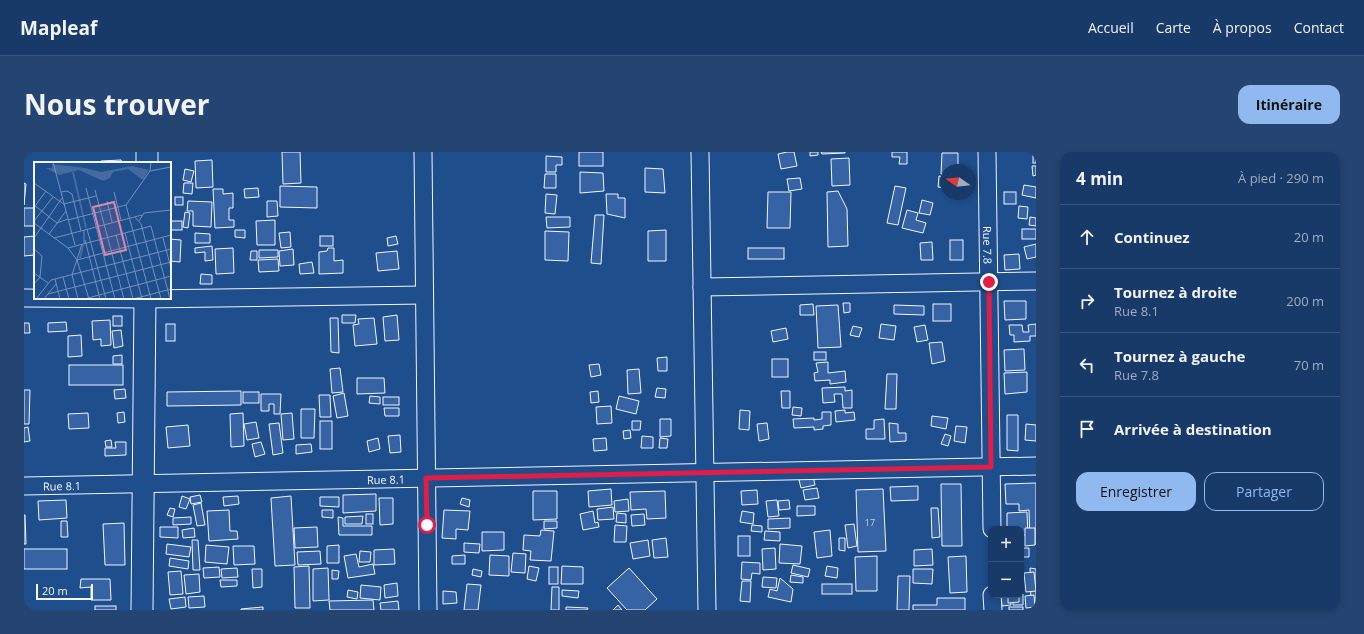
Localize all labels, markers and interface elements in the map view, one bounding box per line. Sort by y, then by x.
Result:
text: Mapleaf [20,15,97,41]
text: Accueil [1088,18,1134,37]
text: Carte [1156,18,1191,37]
text: À propos [1213,18,1272,37]
text: Contact [1294,18,1344,37]
text: Nous trouver [24,85,210,123]
button: Itinéraire [1238,85,1340,124]
inset map [34,162,171,299]
north arrow [940,164,976,200]
text: 4 min [1076,167,1123,190]
text: À pied · 290 m [1238,169,1324,187]
street label: Rue 7.8 [980,226,996,264]
icon: ahead [1076,226,1098,248]
text: Continuez [1114,227,1190,247]
text: 20 m [1294,228,1324,246]
route end [980,273,998,291]
text: Tournez à droite [1114,282,1237,302]
icon: right [1076,290,1098,312]
text: 200 m [1286,292,1324,310]
text: Rue 8.1 [1114,302,1159,320]
text: Tournez à gauche [1114,346,1245,366]
icon: left [1076,354,1098,376]
text: 70 m [1294,356,1324,374]
text: Rue 7.8 [1114,366,1159,384]
icon: arrive [1076,418,1098,440]
text: Arrivée à destination [1114,419,1272,439]
street label: Rue 8.1 [367,471,405,487]
button: Enregistrer [1076,472,1196,511]
button: Partager [1204,472,1324,511]
street label: Rue 8.1 [43,477,81,493]
route start [418,516,436,534]
house number: 17 [865,516,875,529]
map controls [988,526,1024,598]
button: + [988,526,1024,562]
button: − [988,562,1024,598]
scale bar [36,582,93,601]
text: 20 m [42,583,68,598]

